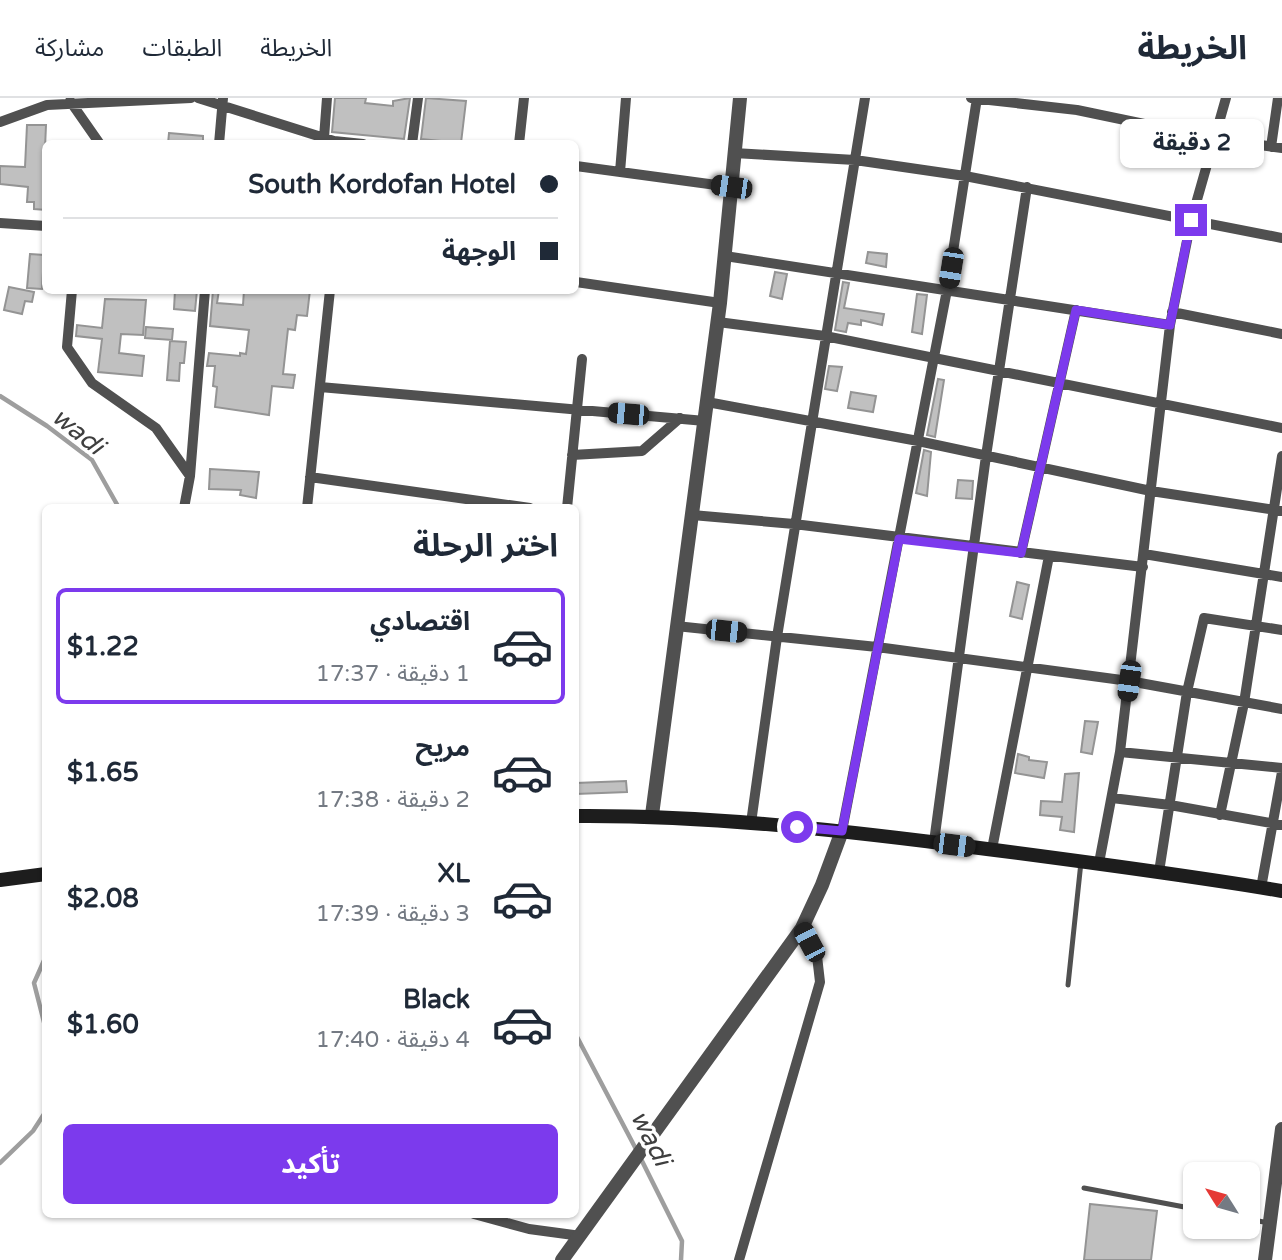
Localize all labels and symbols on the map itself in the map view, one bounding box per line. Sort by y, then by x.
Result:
callout: 2 دقيقة [1119,118,1263,167]
car [709,174,754,200]
route end [1175,204,1207,236]
car [938,246,965,290]
water label: wadi [46,401,113,463]
car [607,402,650,426]
car [705,618,748,644]
car [1116,659,1143,703]
route start [781,811,813,843]
car [932,832,977,858]
car [790,919,829,965]
water label: wadi [624,1105,680,1174]
north arrow [1183,1162,1260,1239]

